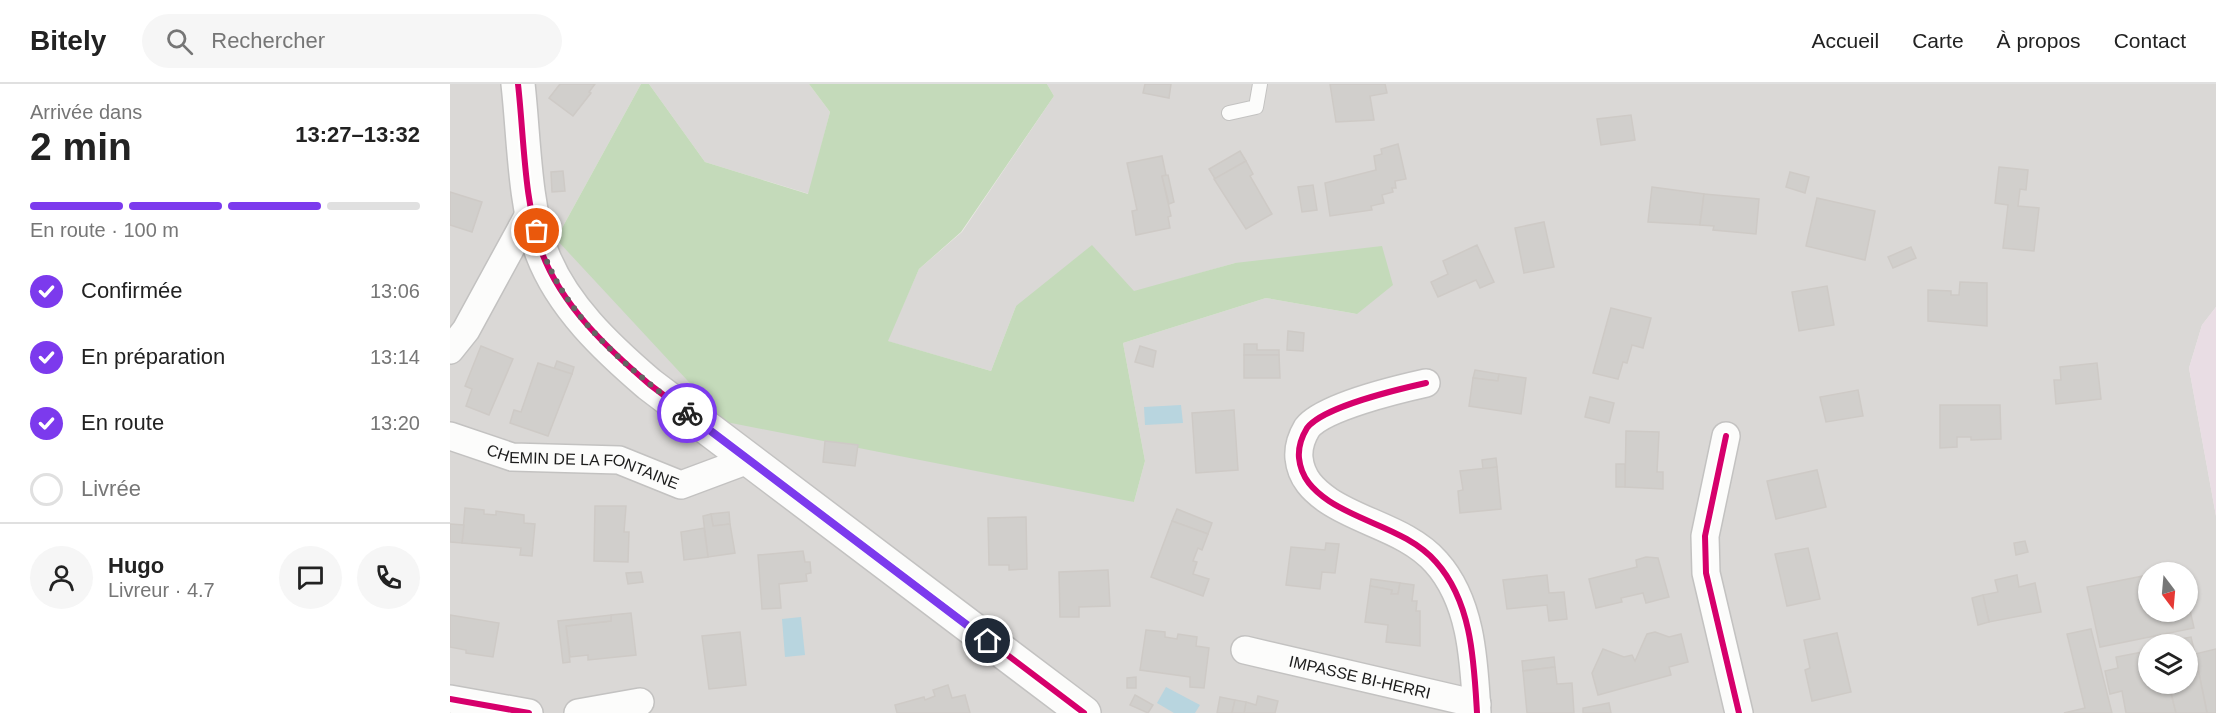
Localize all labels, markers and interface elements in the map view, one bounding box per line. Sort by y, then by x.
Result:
search box [142,14,562,68]
text: Bitely [30,25,106,56]
icon: search [163,25,196,58]
text: Rechercher [211,28,325,53]
text: Accueil [1812,29,1879,52]
text: Carte [1912,29,1964,52]
text: À propos [1997,29,2081,52]
text: Contact [2114,29,2186,52]
text: Arrivée dans [30,101,142,123]
text: 13:27–13:32 [295,122,420,147]
text: 2 min [30,125,132,168]
pin [511,205,562,256]
icon: bag [520,214,553,247]
text: En route · 100 m [30,219,179,241]
icon: check [30,275,63,308]
text: Confirmée [81,278,182,303]
text: 13:06 [370,280,420,302]
icon: check [30,341,63,374]
text: En préparation [81,344,225,369]
text: 13:14 [370,346,420,368]
courier [657,383,717,443]
icon: bike [671,397,704,430]
icon: check [30,407,63,440]
text: En route [81,410,164,435]
text: 13:20 [370,412,420,434]
street label: CHEMIN DE LA FONTAINE [484,441,681,492]
text: Livrée [81,476,141,501]
button: person [30,546,93,609]
button: chat [279,546,342,609]
button: phone [357,546,420,609]
text: Hugo [108,553,164,578]
north arrow [2138,562,2198,622]
map controls [2138,562,2198,694]
text: Livreur · 4.7 [108,579,215,601]
pin [962,615,1013,666]
icon: home [971,624,1004,657]
button: layers [2138,634,2198,694]
street label: IMPASSE BI-HERRI [1287,653,1432,702]

